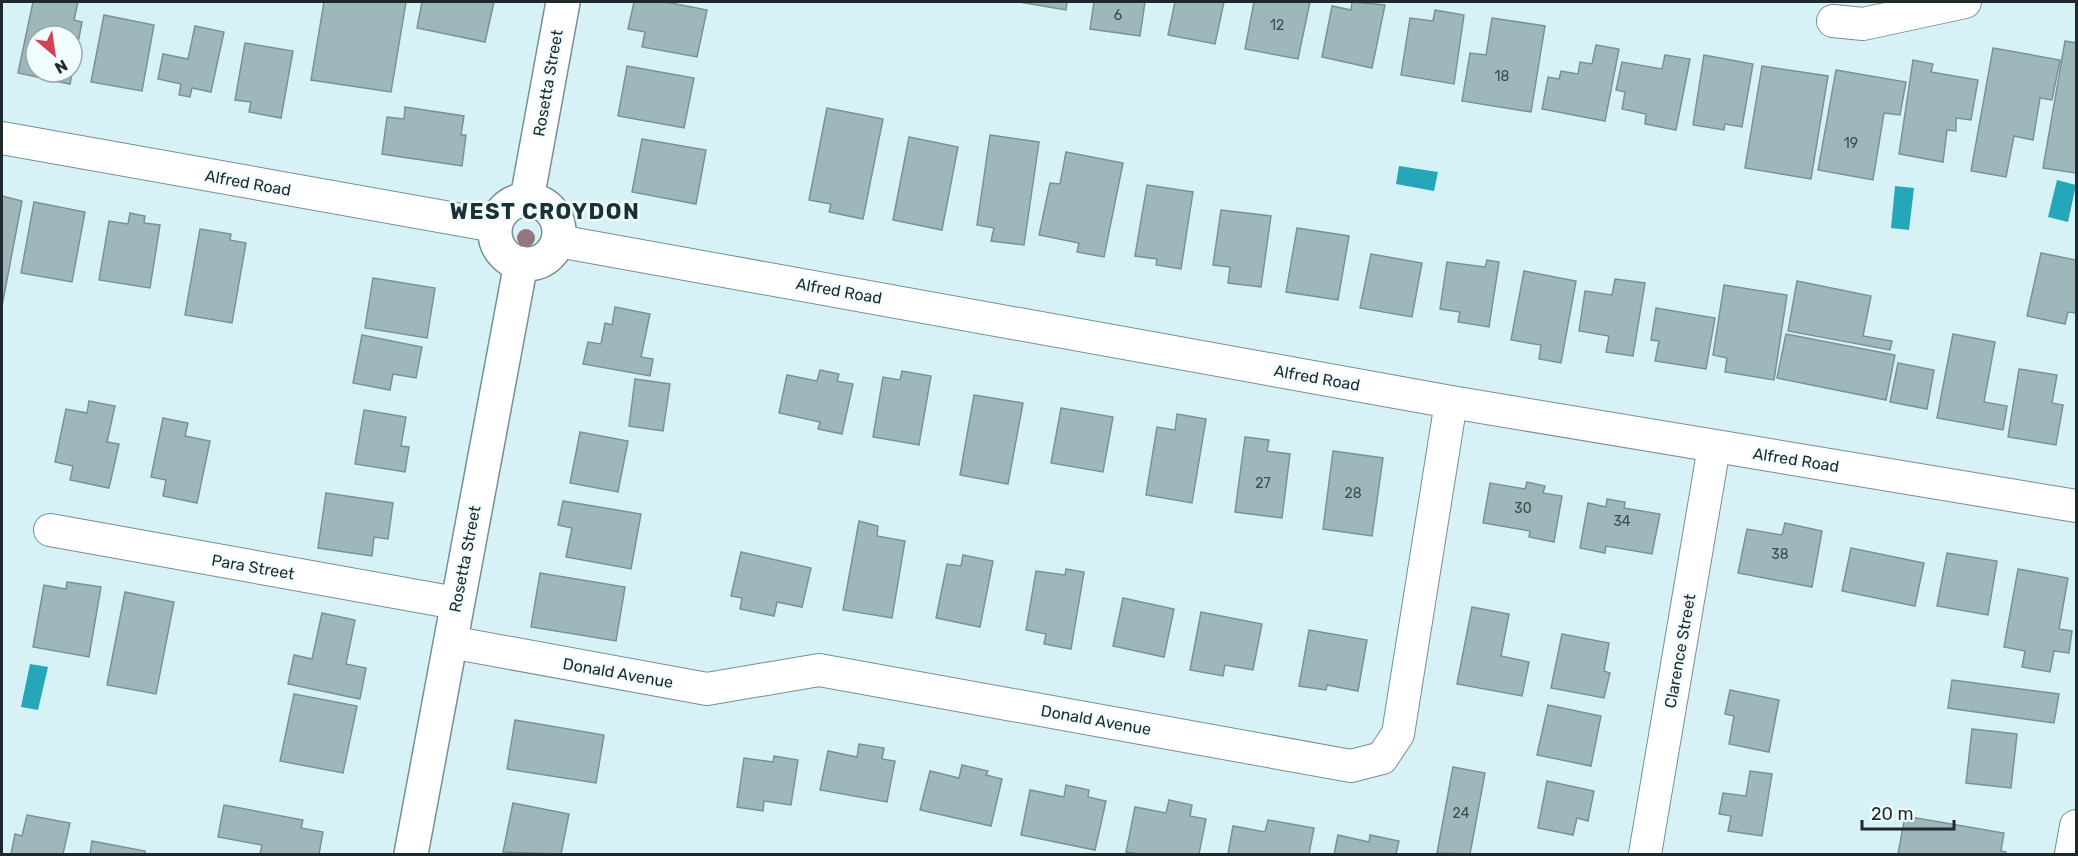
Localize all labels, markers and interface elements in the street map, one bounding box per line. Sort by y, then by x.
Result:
house number: 6 [1114,7,1122,24]
house number: 12 [1270,17,1284,34]
north arrow [24,24,84,84]
street label: Rosetta Street [529,28,567,138]
text: N [51,56,71,78]
house number: 18 [1495,68,1510,85]
house number: 19 [1844,135,1858,152]
street label: Alfred Road [204,166,292,200]
district label: WEST CROYDON [450,198,640,225]
street label: Alfred Road [795,274,883,308]
street label: Alfred Road [1273,361,1361,395]
street label: Alfred Road [1752,444,1840,476]
house number: 27 [1255,475,1271,492]
house number: 28 [1344,485,1362,502]
house number: 30 [1514,500,1532,517]
street label: Rosetta Street [445,504,485,614]
house number: 34 [1613,513,1631,530]
house number: 38 [1771,546,1789,563]
street label: Para Street [210,550,296,584]
street label: Clarence Street [1661,592,1699,710]
street label: Donald Avenue [561,654,675,692]
street label: Donald Avenue [1039,701,1153,739]
scale bar [1862,793,1954,831]
text: 20 m [1871,803,1913,825]
house number: 24 [1453,805,1470,822]

